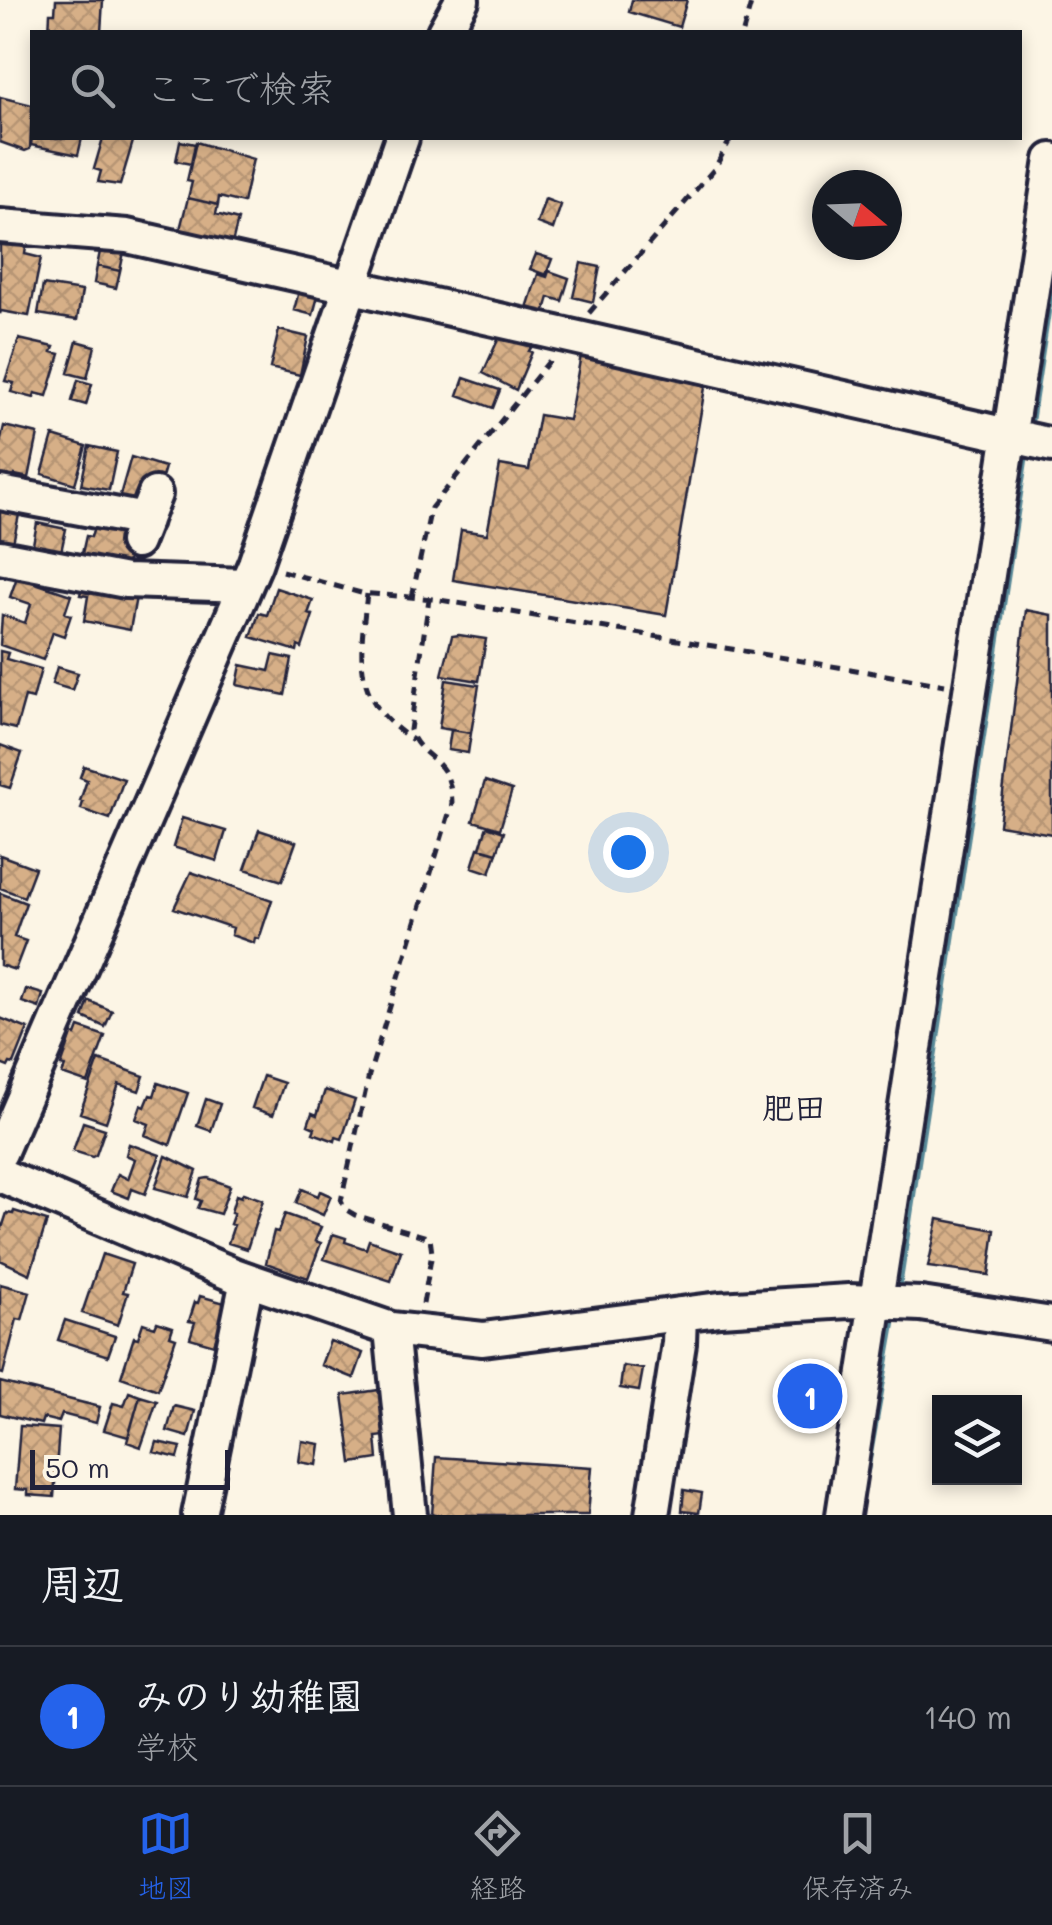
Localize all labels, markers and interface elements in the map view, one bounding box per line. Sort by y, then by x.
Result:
search box [30,30,1022,140]
icon: search [65,58,120,113]
text: ここで検索 [145,62,335,112]
north arrow [812,170,902,260]
your location [603,827,654,878]
district label: 肥田 [762,1085,826,1127]
pin: 1 [778,1358,842,1434]
map controls [932,1395,1022,1485]
button: layers [932,1395,1022,1485]
scale bar [30,1445,230,1490]
text: 50 m [45,1449,110,1485]
text: 周辺 [40,1555,124,1610]
text: みのり幼稚園 [135,1670,363,1720]
text: 1 [65,1695,80,1737]
text: 140 m [923,1695,1012,1737]
text: 学校 [135,1724,199,1766]
tab: 地図 [138,1806,194,1906]
tab: 経路 [470,1806,526,1906]
tab: 保存済み [802,1806,914,1906]

